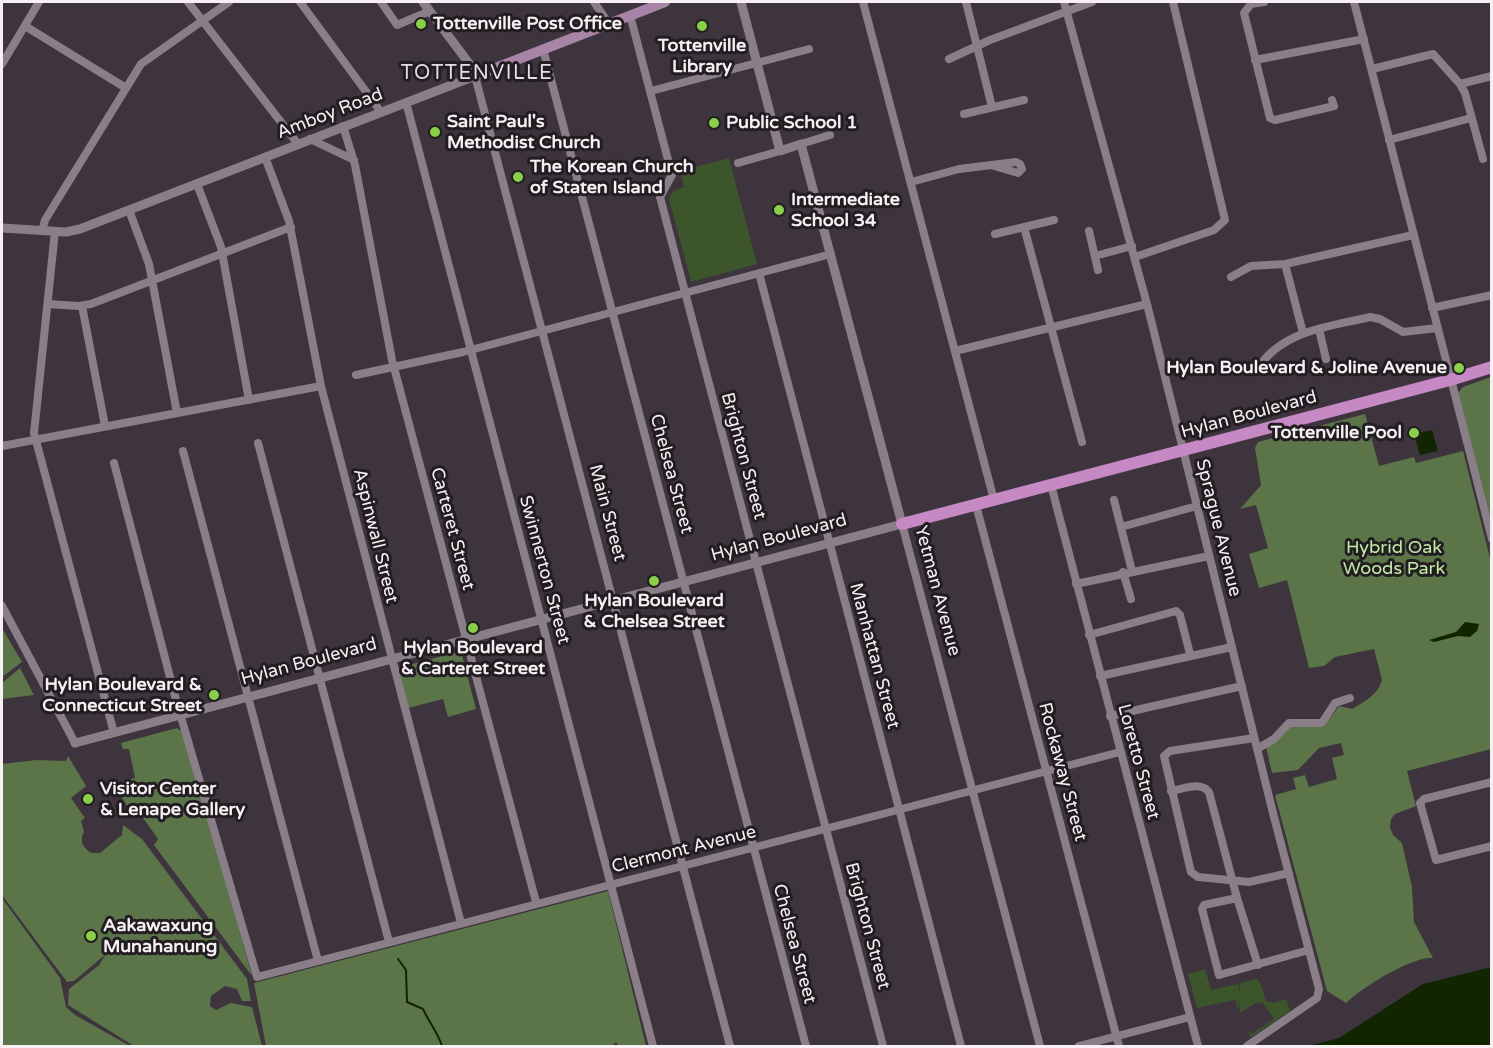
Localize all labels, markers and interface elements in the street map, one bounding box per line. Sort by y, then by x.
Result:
place label: Tottenville Post Office [433,13,622,35]
marker: Tottenville Post Office [414,17,428,31]
marker: Tottenville Library [695,19,709,33]
place label: Tottenville Library [658,35,746,78]
district label: TOTTENVILLE [401,62,553,86]
street label: Amboy Road [274,84,386,144]
place label: Saint Paul's Methodist Church [447,111,601,154]
place label: Public School 1 [726,112,858,134]
marker: Public School 1 [707,116,721,130]
marker: Saint Paul's Methodist Church [428,125,442,139]
place label: The Korean Church of Staten Island [530,156,694,198]
marker: The Korean Church of Staten Island [511,170,525,184]
place label: Intermediate School 34 [791,189,900,232]
marker: Intermediate School 34 [772,203,786,217]
place label: Hylan Boulevard & Joline Avenue [1166,357,1447,379]
marker: Hylan Boulevard & Joline Avenue [1452,361,1466,375]
street label: Hylan Boulevard [1179,386,1319,444]
street label: Brighton Street [716,390,770,522]
street label: Chelsea Street [645,412,697,536]
place label: Tottenville Pool [1271,422,1402,444]
marker: Tottenville Pool [1407,426,1421,440]
street label: Sprague Avenue [1190,457,1246,599]
street label: Main Street [584,462,630,564]
street label: Carteret Street [425,465,479,593]
street label: Aspinwall Street [348,466,402,606]
street label: Swinnerton Street [514,493,574,647]
street label: Hylan Boulevard [709,509,849,567]
street label: Yetman Avenue [909,524,965,658]
park label: Hybrid Oak Woods Park [1343,537,1445,580]
marker: Hylan Boulevard & Chelsea Street [647,574,661,588]
street label: Manhattan Street [844,581,904,731]
place label: Hylan Boulevard & Chelsea Street [583,590,725,632]
marker: Hylan Boulevard & Carteret Street [466,621,480,635]
street label: Hylan Boulevard [239,633,379,691]
place label: Hylan Boulevard & Carteret Street [401,637,545,680]
place label: Hylan Boulevard & Connecticut Street [42,674,202,716]
marker: Hylan Boulevard & Connecticut Street [207,688,221,702]
street label: Rockaway Street [1033,700,1091,844]
street label: Loretto Street [1112,702,1164,822]
place label: Visitor Center & Lenape Gallery [100,778,245,820]
marker: Visitor Center & Lenape Gallery [81,792,95,806]
street label: Clermont Avenue [609,822,759,878]
street label: Brighton Street [840,860,894,992]
street label: Chelsea Street [768,882,820,1006]
place label: Aakawaxung Munahanung [103,915,217,958]
marker: Aakawaxung Munahanung [84,929,98,943]

